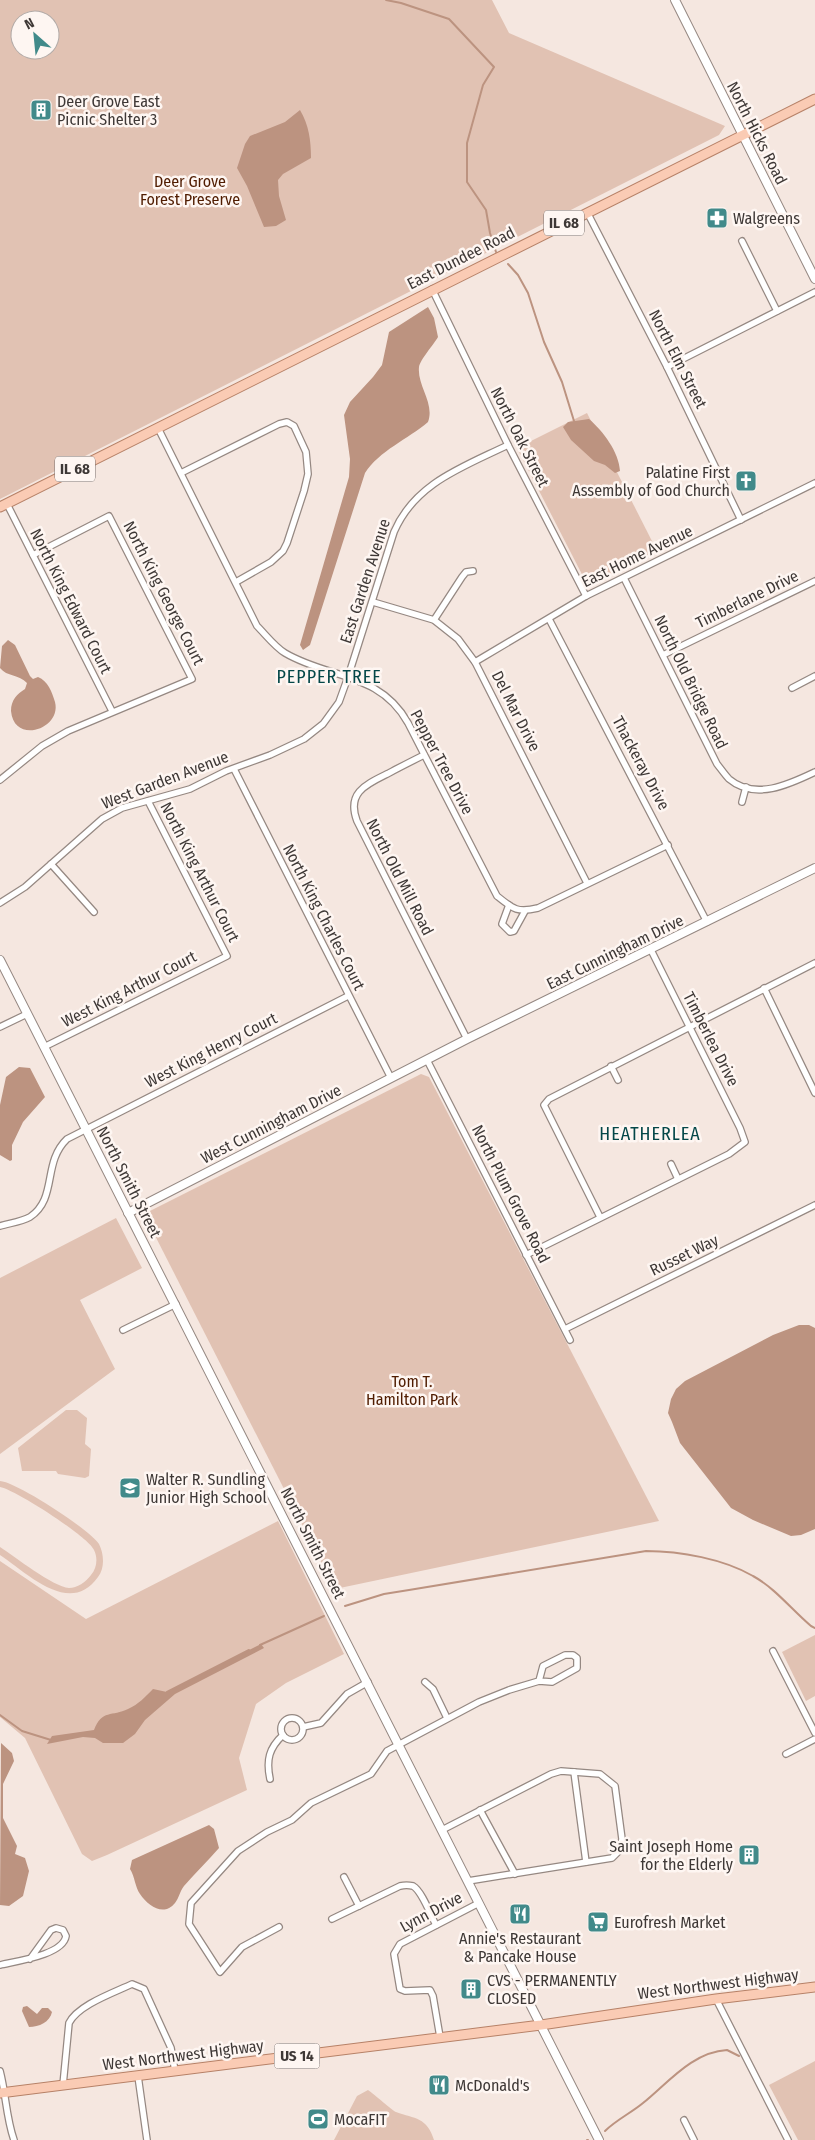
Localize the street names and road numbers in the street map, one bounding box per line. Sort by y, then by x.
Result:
street label: North Hicks Road [723,78,791,188]
road number: IL 68 [544,210,584,236]
street label: East Dundee Road [404,223,518,293]
street label: North Elm Street [645,306,711,412]
street label: North Oak Street [487,384,554,491]
road number: IL 68 [55,456,95,482]
street label: East Garden Avenue [336,516,394,646]
street label: North King George Court [120,518,209,669]
street label: East Home Avenue [578,521,696,591]
street label: North King Edward Court [26,525,116,677]
street label: Timberlane Drive [693,566,801,632]
street label: North Old Bridge Road [650,612,732,752]
street label: Del Mar Drive [488,668,544,754]
street label: Pepper Tree Drive [406,707,478,818]
street label: Thackeray Drive [608,713,674,813]
street label: West Garden Avenue [99,747,231,813]
street label: North King Arthur Court [157,799,244,946]
street label: North Old Mill Road [362,815,438,939]
street label: North King Charles Court [279,841,369,994]
street label: East Cunningham Drive [543,911,687,993]
street label: West King Arthur Court [59,946,200,1031]
street label: Timberlea Drive [679,989,743,1089]
street label: West King Henry Court [142,1008,281,1092]
street label: West Cunningham Drive [198,1080,344,1168]
street label: North Plum Grove Road [468,1122,554,1266]
street label: North Smith Street [93,1123,166,1241]
street label: Russet Way [647,1230,722,1280]
street label: North Smith Street [277,1484,350,1602]
street label: Lynn Drive [397,1888,465,1936]
street label: West Northwest Highway [637,1965,800,2003]
street label: West Northwest Highway [102,2036,265,2074]
road number: US 14 [274,2044,320,2068]

